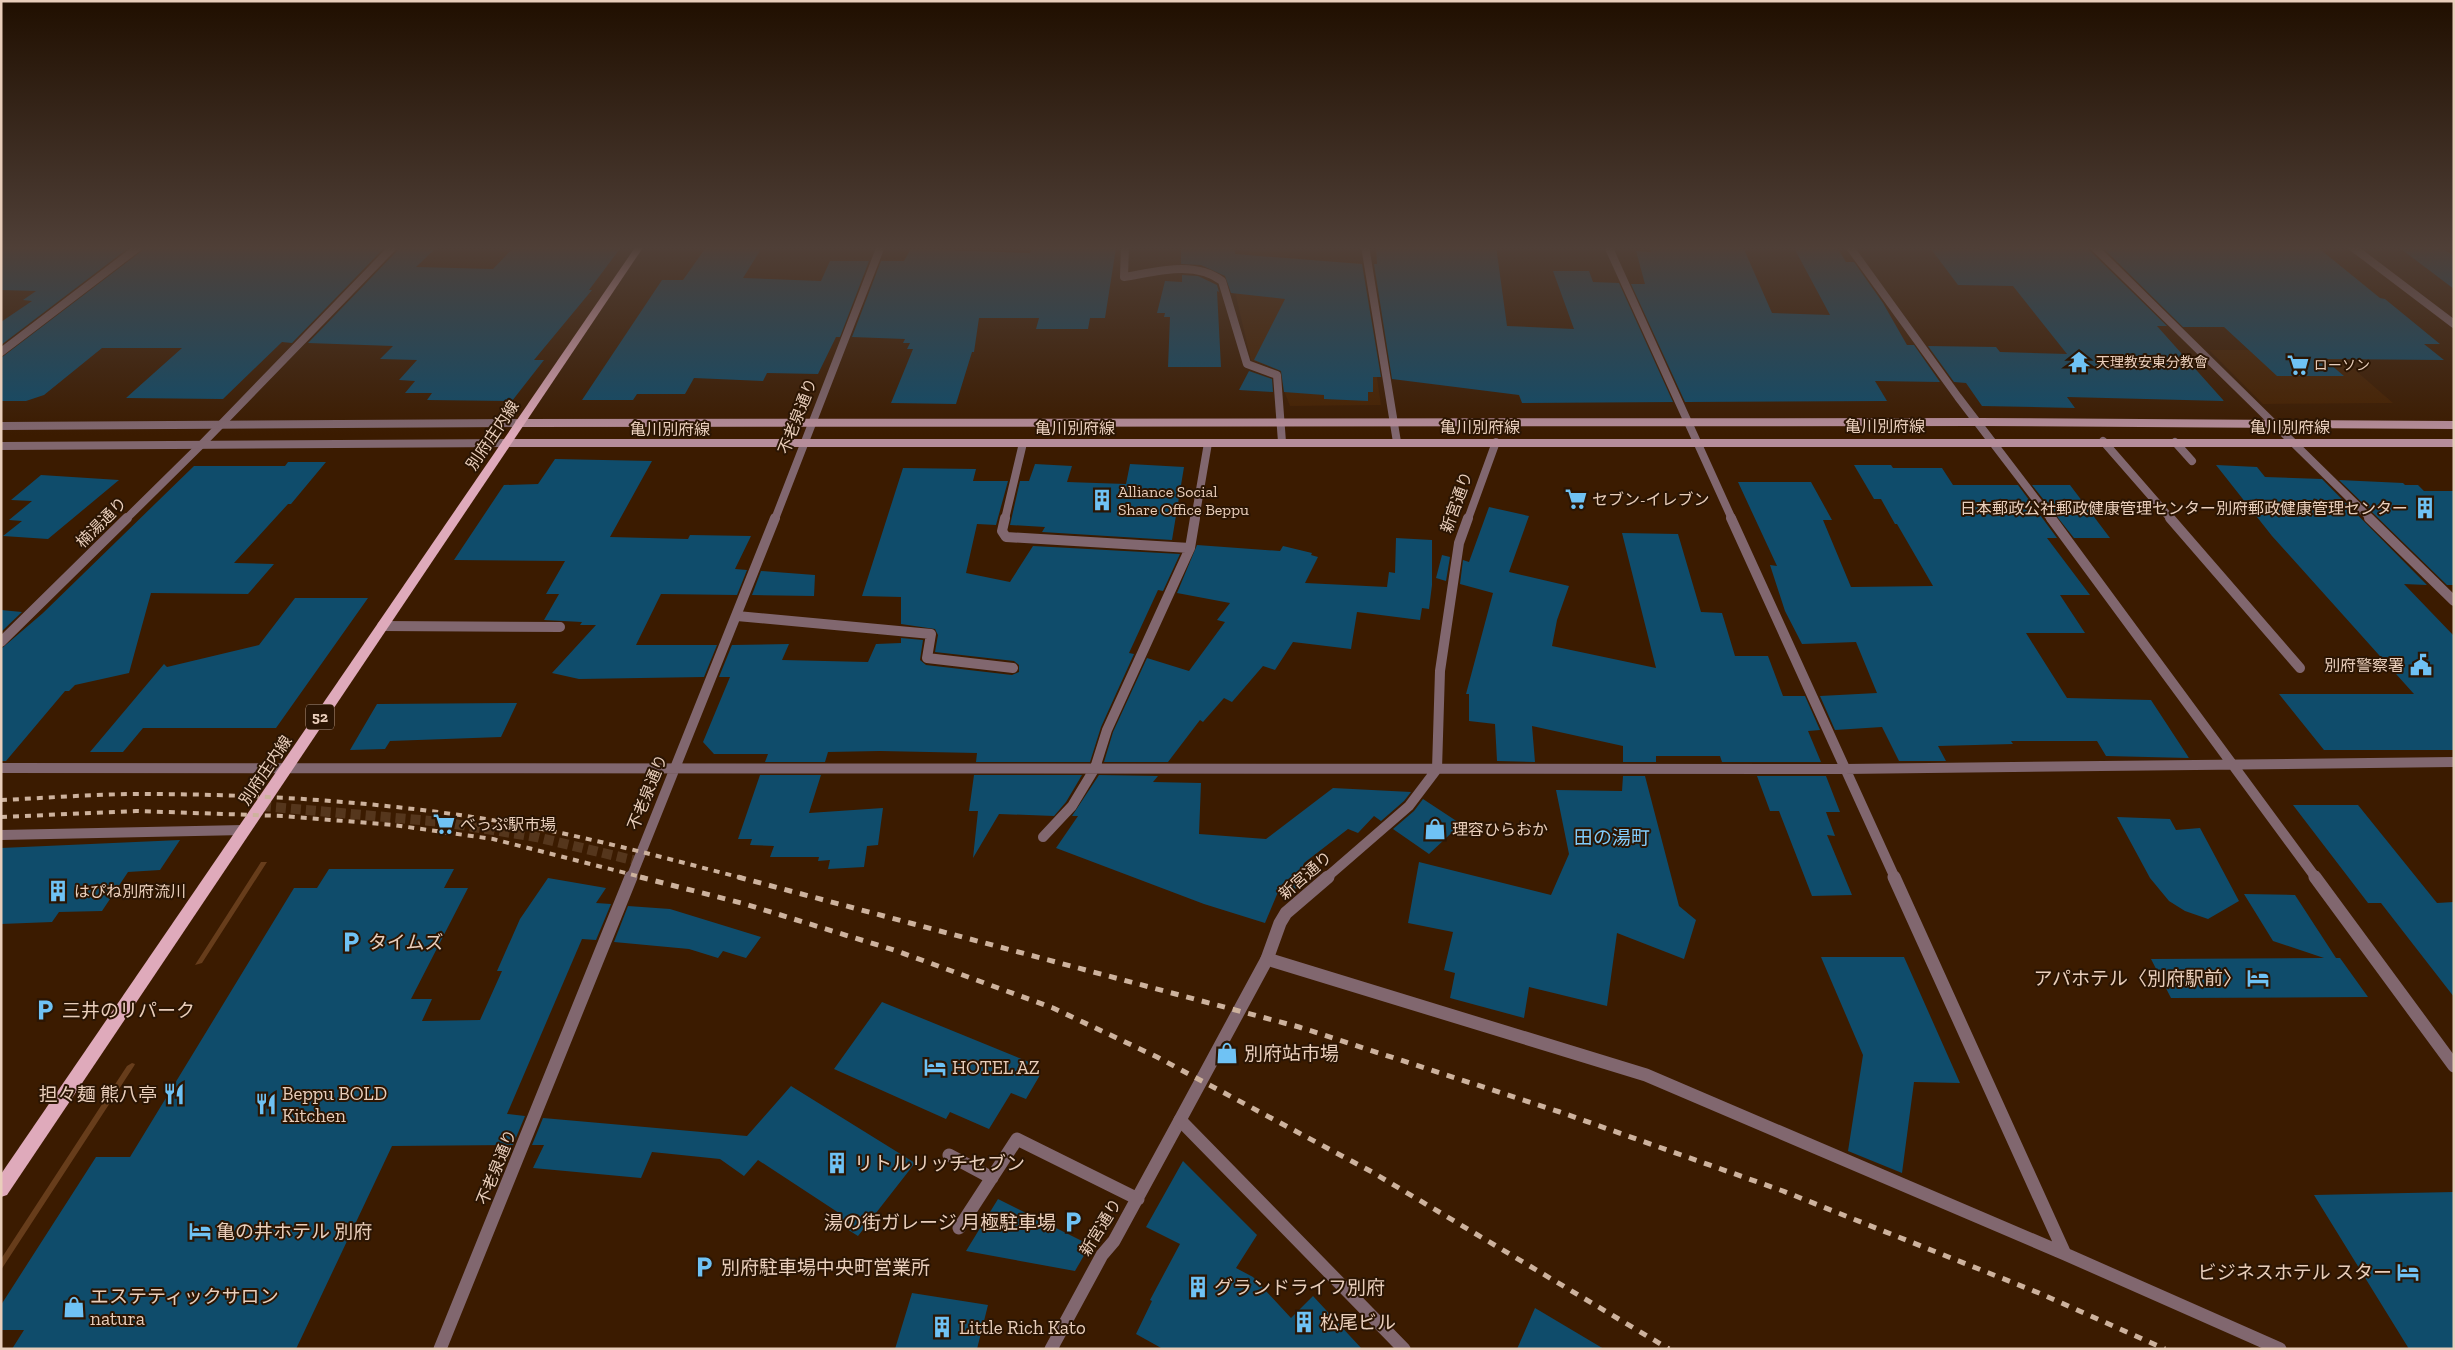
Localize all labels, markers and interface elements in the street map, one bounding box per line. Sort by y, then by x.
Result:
temple icon: 天理教安東分教會 [2066,349,2092,375]
supermarket icon: ローソン [2285,352,2311,378]
place label: 天理教安東分教會 [2096,354,2208,371]
place label: ローソン [2314,357,2370,374]
street label: 不老泉通り [774,375,821,457]
street label: 別府庄内線 [462,397,523,474]
street label: 亀川別府線 [1845,417,1925,436]
street label: 亀川別府線 [1440,418,1520,437]
street label: 亀川別府線 [2250,418,2330,437]
street label: 亀川別府線 [1035,419,1115,438]
street label: 亀川別府線 [630,420,710,439]
street label: 新宮通り [1437,469,1476,535]
place label: Alliance Social Share Office Beppu [1118,482,1249,519]
supermarket icon: セブン-イレブン [1563,486,1589,512]
building icon: Alliance Social Share Office Beppu [1089,487,1115,513]
place label: セブン-イレブン [1592,490,1710,509]
street label: 楠湯通り [72,493,131,552]
building icon: 日本郵政公社郵政健康管理センター別府郵政健康管理センター [2412,495,2438,521]
place label: 日本郵政公社郵政健康管理センター別府郵政健康管理センター [1960,499,2408,518]
public building icon: 別府警察署 [2408,652,2434,678]
place label: 別府警察署 [2324,656,2404,675]
road number: 52 [306,704,334,730]
street label: 別府庄内線 [235,732,296,809]
street label: 不老泉通り [624,752,671,833]
supermarket icon: べっぷ駅市場 [431,811,457,837]
place label: べっぷ駅市場 [460,815,556,834]
shop icon: 理容ひらおか [1422,816,1448,842]
place label: 理容ひらおか [1452,820,1548,839]
district label: 田の湯町 [1574,826,1650,849]
street label: 新宮通り [1275,847,1336,904]
building icon: はぴね別府流川 [45,878,71,904]
place label: はぴね別府流川 [74,882,186,901]
parking icon: タイムズ [338,929,364,955]
place label: タイムズ [368,931,444,954]
hotel icon: アパホテル〈別府駅前〉 [2245,965,2271,991]
place label: アパホテル〈別府駅前〉 [2033,967,2242,990]
parking icon: 三井のリパーク [32,997,58,1023]
place label: 三井のリパーク [62,999,195,1022]
shop icon: 別府站市場 [1214,1040,1240,1066]
place label: 別府站市場 [1244,1042,1339,1065]
hotel icon: HOTEL AZ [922,1054,948,1080]
place label: HOTEL AZ [952,1056,1040,1079]
restaurant icon: 担々麺 熊八亭 [161,1081,187,1107]
place label: Beppu BOLD Kitchen [282,1082,387,1127]
place label: 担々麺 熊八亭 [39,1083,157,1106]
restaurant icon: Beppu BOLD Kitchen [253,1091,279,1117]
street label: 不老泉通り [473,1127,520,1208]
building icon: リトルリッチセブン [824,1150,850,1176]
place label: リトルリッチセブン [854,1152,1025,1175]
street label: 新宮通り [1075,1195,1125,1259]
parking icon: 湯の街ガレージ 月極駐車場 [1060,1209,1086,1235]
place label: 湯の街ガレージ 月極駐車場 [824,1211,1056,1234]
hotel icon: 亀の井ホテル 別府 [187,1218,213,1244]
place label: 亀の井ホテル 別府 [216,1220,372,1243]
parking icon: 別府駐車場中央町営業所 [691,1254,717,1280]
place label: 別府駐車場中央町営業所 [721,1256,930,1279]
hotel icon: ビジネスホテル スター [2395,1259,2421,1285]
place label: ビジネスホテル スター [2198,1261,2392,1284]
building icon: グランドライフ別府 [1185,1274,1211,1300]
place label: グランドライフ別府 [1214,1276,1385,1299]
place label: エステティックサロン natura [90,1285,279,1330]
shop icon: エステティックサロン natura [61,1294,87,1320]
building icon: 松尾ビル [1291,1309,1317,1335]
place label: 松尾ビル [1320,1311,1396,1334]
building icon: Little Rich Kato [929,1314,955,1340]
place label: Little Rich Kato [959,1316,1086,1339]

